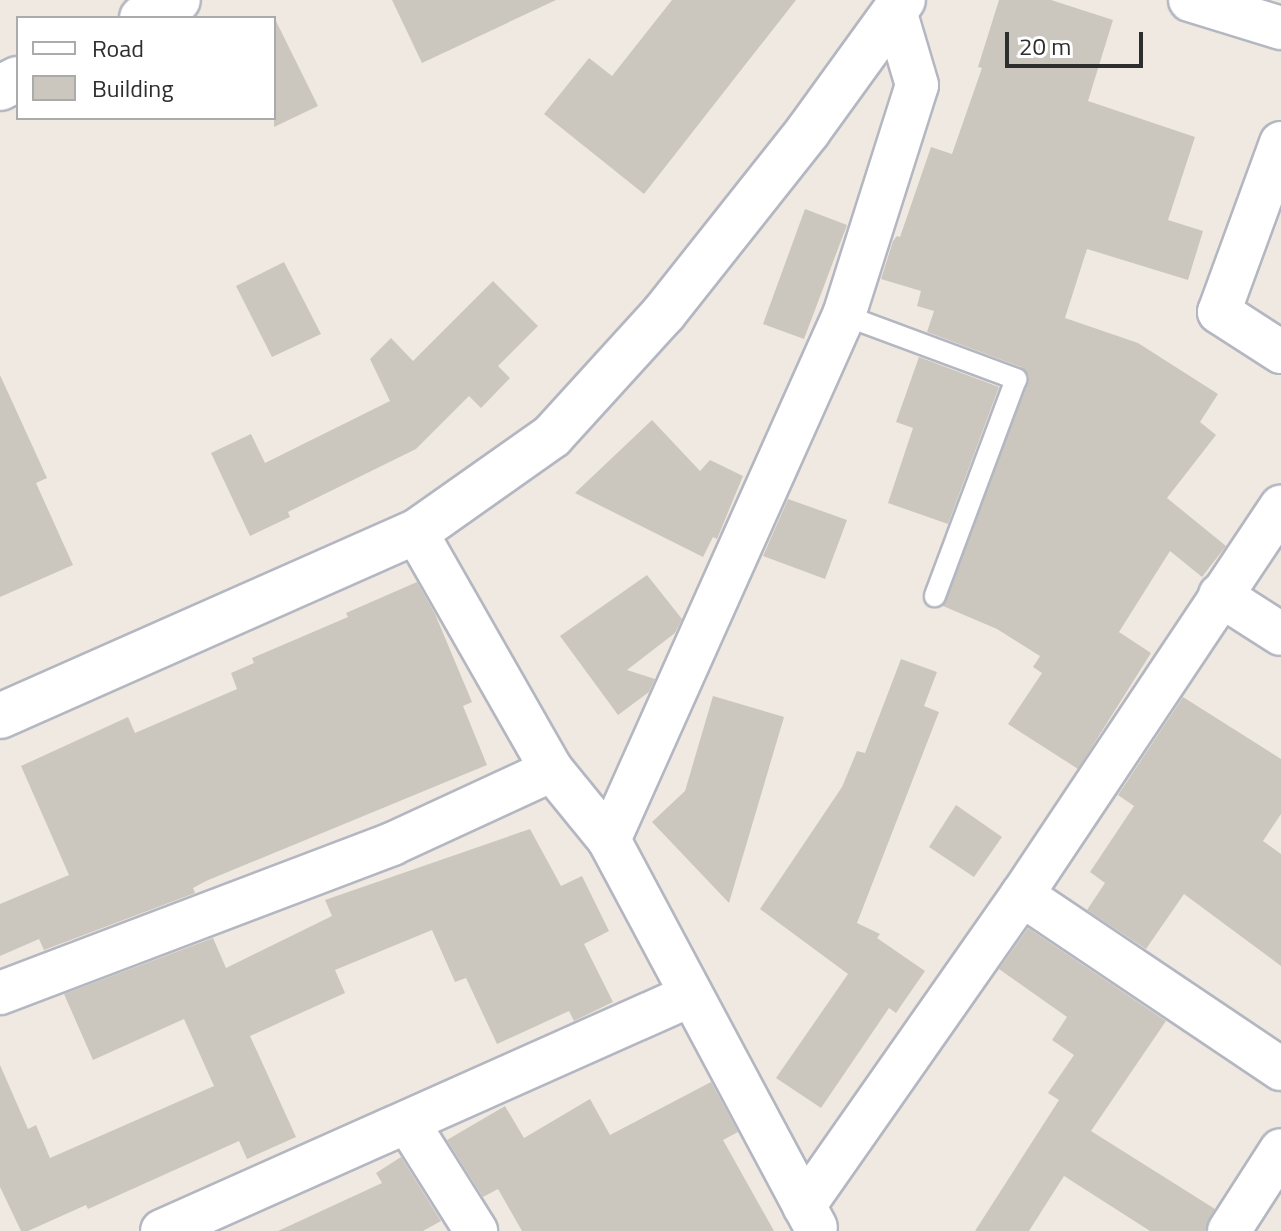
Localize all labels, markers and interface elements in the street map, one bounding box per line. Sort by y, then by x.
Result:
legend [16,16,276,120]
scale bar [1009,16,1147,66]
text: 20 m [1019,28,1071,64]
text: Road [92,30,144,66]
text: Building [92,70,174,106]

